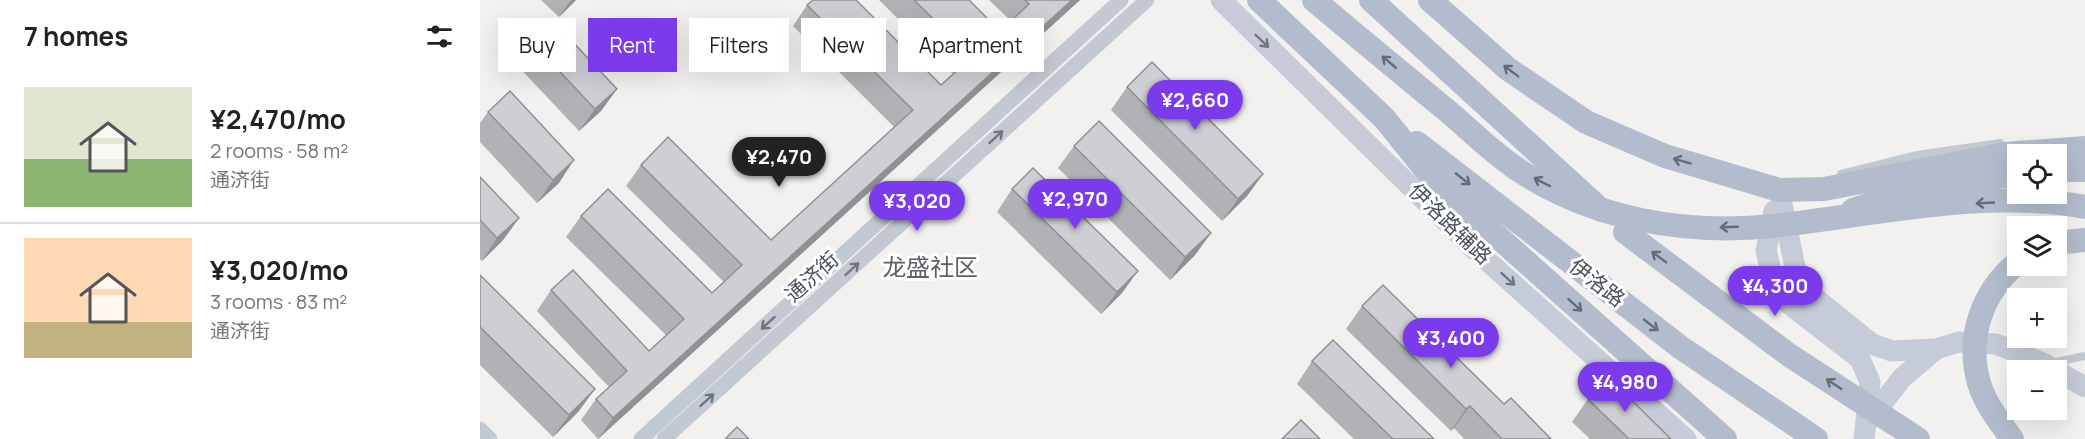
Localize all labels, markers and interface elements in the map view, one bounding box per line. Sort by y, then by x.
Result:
text: 7 homes [24,18,128,54]
chip: Buy [498,18,576,72]
chip: Rent [588,18,677,72]
chip: Filters [689,18,789,72]
chip: New [801,18,886,72]
chip: Apartment [898,18,1044,72]
icon: filters [423,20,456,53]
one-way arrow [1255,34,1270,48]
one-way arrow [1381,56,1397,69]
one-way arrow [1504,65,1520,77]
pin: ¥2,660 [1146,80,1244,131]
text: ¥2,660 [1161,86,1229,113]
text: ¥2,470/mo [210,101,346,137]
icon: home [72,111,144,183]
one-way arrow [988,131,1003,145]
text: 2 rooms · 58 m² [210,137,348,164]
pin: ¥2,470 [730,137,828,188]
text: ¥2,470 [746,143,812,170]
map controls [2007,144,2067,420]
button: locate [2007,144,2067,204]
one-way arrow [1673,155,1692,166]
text: 通济街 [210,166,270,193]
one-way arrow [1455,173,1471,186]
one-way arrow [1534,176,1551,188]
street label: 伊洛路辅路 [1403,177,1498,270]
pin: ¥2,970 [1026,179,1124,230]
pin: ¥3,020 [868,181,966,232]
text: ¥2,970 [1042,185,1108,212]
text: ¥3,020 [883,187,951,214]
one-way arrow [1976,197,1996,208]
button: layers [2007,216,2067,276]
one-way arrow [1719,222,1739,233]
street label: 通济街 [779,245,844,308]
district label: 龙盛社区 [882,250,978,283]
one-way arrow [1651,251,1667,264]
text: ¥3,020/mo [210,252,348,288]
street label: 伊洛路 [1564,252,1631,313]
icon: home [72,262,144,334]
one-way arrow [844,262,859,276]
pin: ¥4,300 [1726,266,1824,317]
one-way arrow [1500,272,1515,286]
text: ¥4,300 [1742,272,1808,299]
text: 3 rooms · 83 m² [210,288,347,315]
button: + [2007,288,2067,348]
one-way arrow [1567,298,1582,312]
one-way arrow [761,316,776,330]
text: 通济街 [210,317,270,344]
pin: ¥3,400 [1402,318,1500,369]
one-way arrow [1642,318,1658,331]
text: ¥3,400 [1417,324,1485,351]
button: − [2007,360,2067,420]
pin: ¥4,980 [1576,362,1674,413]
text: ¥4,980 [1592,368,1658,395]
one-way arrow [1825,378,1842,391]
one-way arrow [699,393,714,407]

